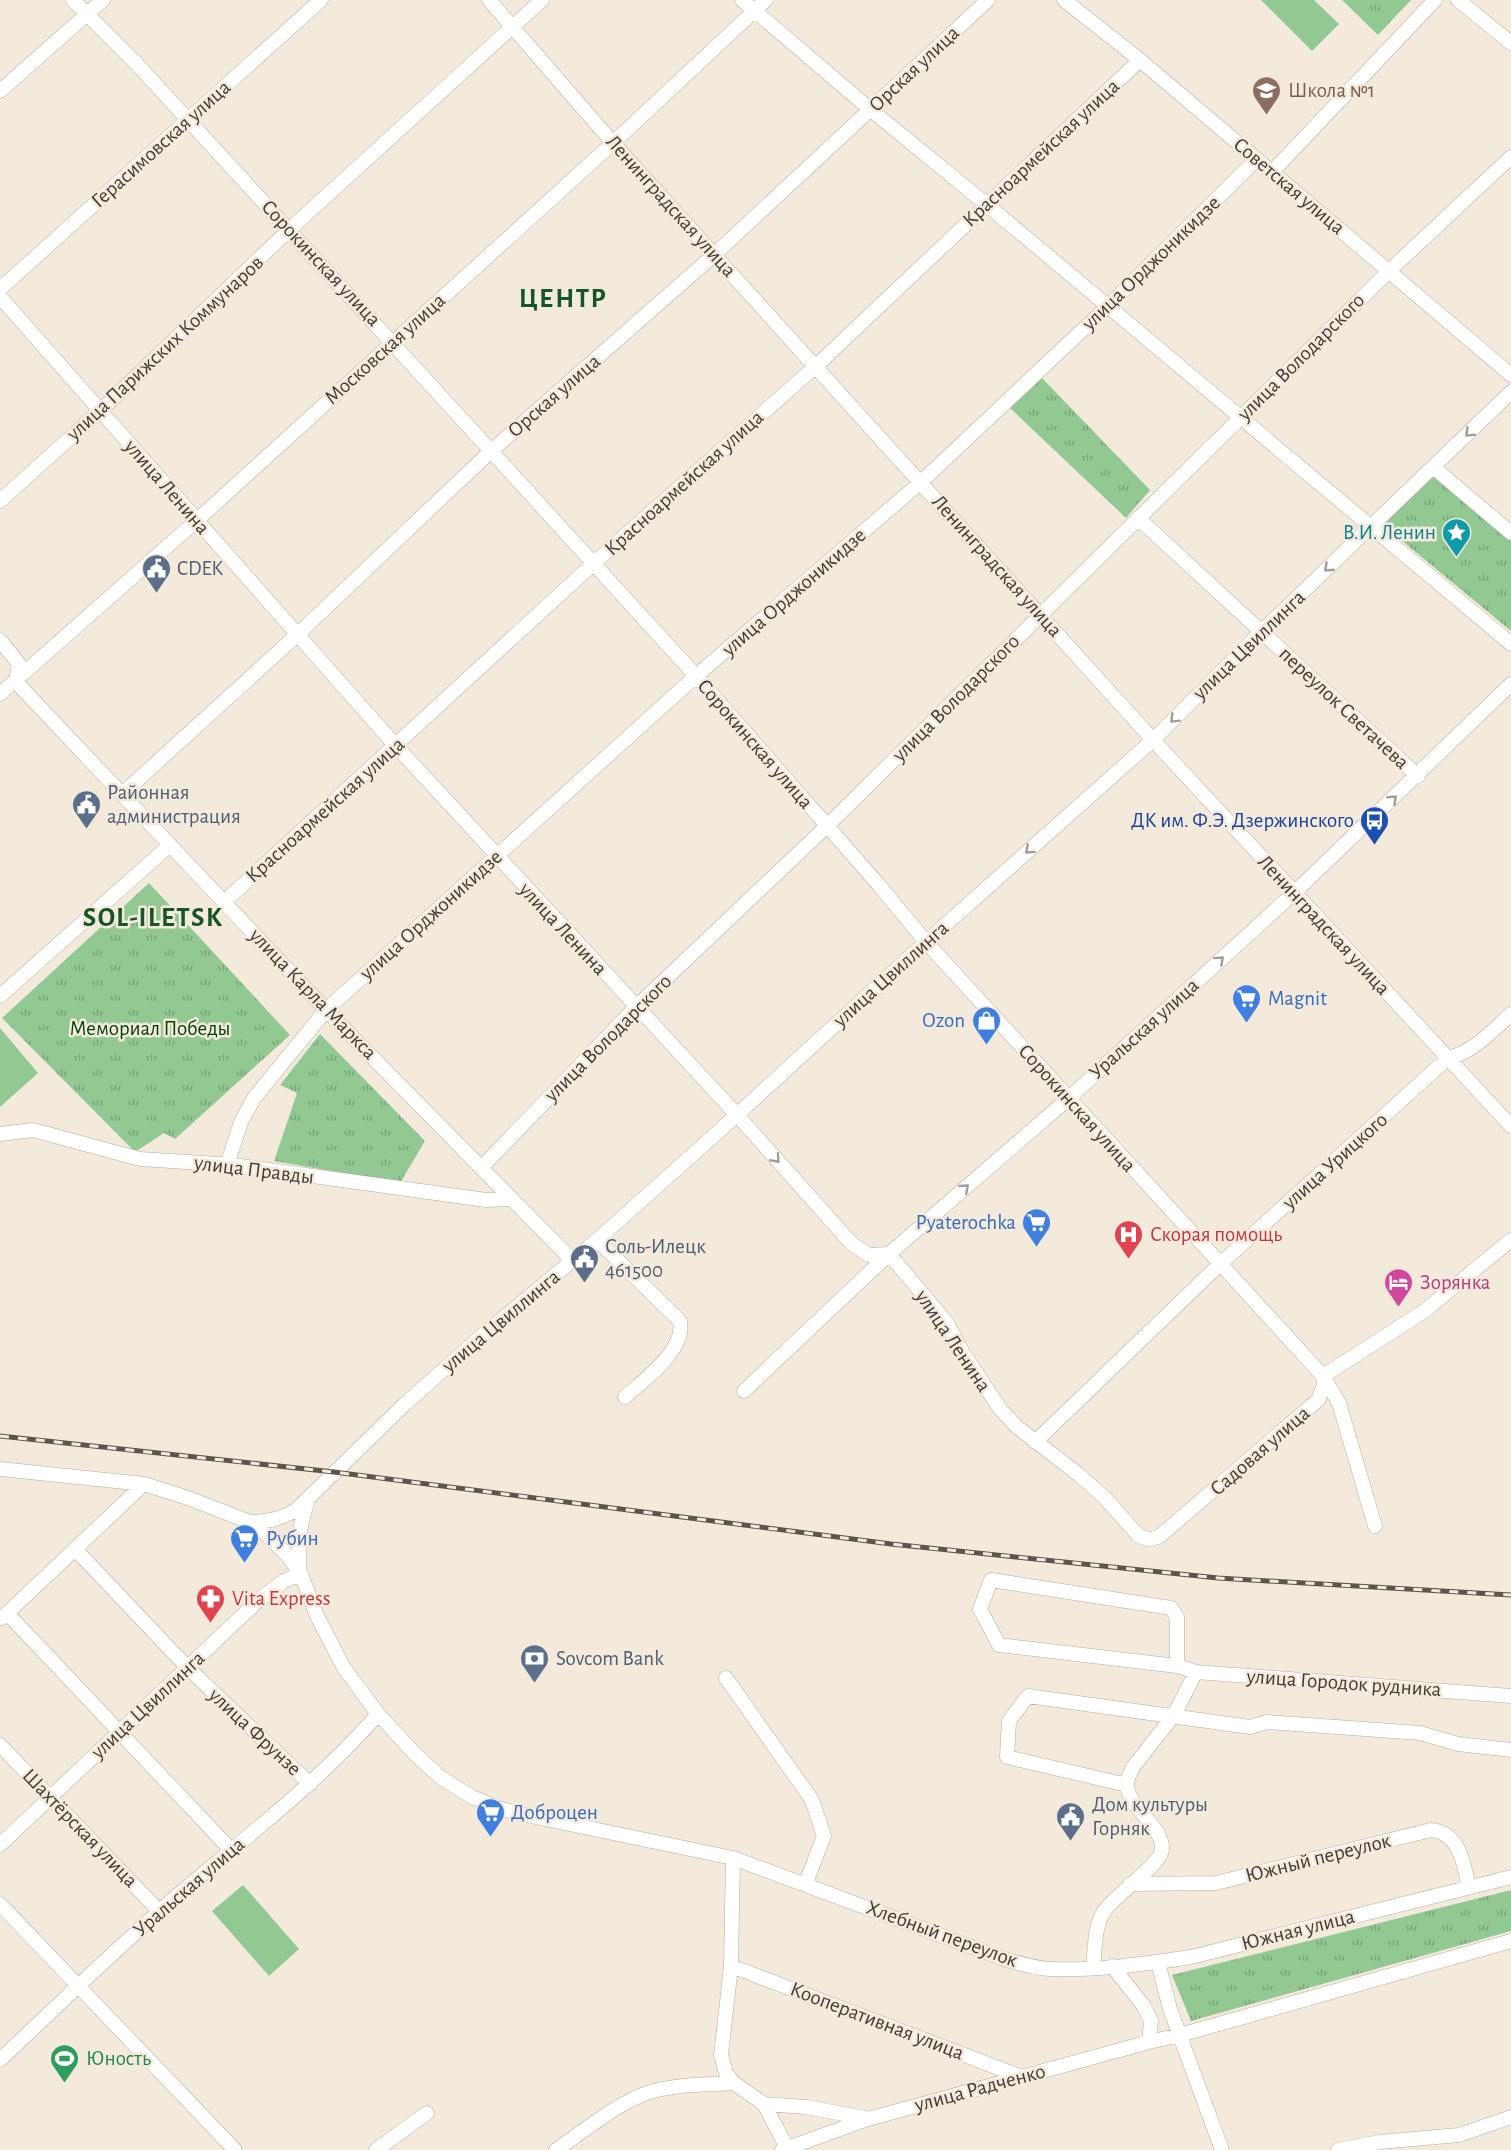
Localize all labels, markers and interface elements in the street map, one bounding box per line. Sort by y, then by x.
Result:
street label: Орская улица [865,22,963,116]
school or university icon: Школа №1 [1251,74,1283,116]
street label: Красноармейская улица [959,75,1124,231]
street label: Герасимовская улица [87,76,235,212]
place label: Школа №1 [1288,80,1375,101]
street label: Ленинградская улица [602,131,740,281]
street label: Советская улица [1229,134,1349,239]
street label: улица Орджоникидзе [1077,192,1224,335]
street label: Сорокинская улица [257,196,385,330]
street label: улица Парижских Коммунаров [62,252,267,445]
district label: ЦЕНТР [519,285,607,312]
street label: Московская улица [321,289,450,408]
street label: улица Володарского [1233,289,1369,425]
street label: Орская улица [504,350,605,442]
street label: Красноармейская улица [601,406,768,560]
one-way arrow [1465,425,1476,436]
street label: улица Ленина [120,435,214,539]
street label: Ленинградская улица [928,491,1066,641]
place icon: В.И. Ленин [1441,516,1473,558]
place label: В.И. Ленин [1343,522,1436,543]
street label: улица Орджоникидзе [717,524,870,661]
public building icon: CDEK [140,552,172,594]
place label: CDEK [177,558,224,579]
one-way arrow [1325,561,1335,572]
street label: улица Цвиллинга [1188,586,1309,704]
street label: улица Володарского [888,630,1024,766]
street label: переулок Светачева [1275,643,1413,774]
street label: Сорокинская улица [693,675,817,813]
one-way arrow [1170,711,1181,722]
street label: Красноармейская улица [242,733,409,887]
place label: Районная администрация [107,782,241,827]
public building icon: Районная администрация [70,788,102,830]
one-way arrow [1386,795,1397,806]
bus stop icon: ДК им. Ф.Э. Дзержинского [1359,804,1391,846]
place label: ДК им. Ф.Э. Дзержинского [1131,810,1354,831]
one-way arrow [1025,843,1036,854]
street label: улица Орджоникидзе [355,846,506,985]
street label: Ленинградская улица [1254,851,1394,999]
street label: улица Ленина [514,878,611,980]
district label: SOL-ILETSK [83,904,223,931]
street label: улица Цвиллинга [829,917,953,1032]
street label: улица Карла Маркса [245,924,381,1064]
one-way arrow [1213,956,1224,967]
street label: улица Володарского [540,970,676,1106]
street label: Уральская улица [1085,974,1203,1084]
supermarket icon: Magnit [1231,982,1263,1024]
place label: Magnit [1268,988,1327,1009]
shop icon: Ozon [970,1004,1002,1046]
place label: Ozon [922,1010,965,1031]
park label: Мемориал Победы [69,1018,231,1039]
street label: Сорокинская улица [1014,1040,1140,1176]
street label: улица Урицкого [1278,1109,1391,1214]
street label: улица Правды [192,1152,315,1188]
one-way arrow [769,1152,780,1163]
one-way arrow [958,1184,969,1195]
supermarket icon: Pyaterochka [1021,1206,1053,1248]
place label: Pyaterochka [916,1212,1016,1233]
hospital icon: Скорая помощь [1113,1218,1145,1260]
place label: Скорая помощь [1150,1224,1282,1245]
place label: Соль-Илецк 461500 [605,1236,706,1281]
public building icon: Соль-Илецк 461500 [568,1242,600,1284]
street label: улица Цвиллинга [437,1266,564,1377]
hotel icon: Зорянка [1383,1266,1415,1308]
place label: Зорянка [1420,1272,1491,1293]
street label: улица Ленина [911,1285,995,1396]
street label: Садовая улица [1206,1402,1314,1500]
supermarket icon: Рубин [229,1522,261,1564]
place label: Рубин [266,1528,319,1549]
pharmacy icon: Vita Express [195,1582,227,1624]
place label: Vita Express [232,1588,331,1609]
bank icon: Sovcom Bank [519,1642,551,1684]
street label: улица Цвиллинга [86,1647,209,1763]
place label: Sovcom Bank [556,1648,664,1669]
street label: улица Городок рудника [1245,1666,1442,1700]
street label: улица Фрунзе [204,1684,305,1780]
street label: Шахтёрская улица [18,1765,142,1892]
place label: Дом культуры Горняк [1092,1794,1208,1839]
supermarket icon: Доброцен [474,1796,506,1838]
public building icon: Дом культуры Горняк [1055,1800,1087,1842]
place label: Доброцен [511,1802,598,1823]
street label: Южный переулок [1243,1830,1393,1886]
street label: Уральская улица [129,1833,249,1941]
street label: Хлебный переулок [864,1897,1021,1971]
street label: Южная улица [1239,1906,1357,1954]
street label: Кооперативная улица [787,1978,967,2064]
sports icon: Юность [49,2042,81,2084]
place label: Юность [86,2048,151,2069]
street label: улица Радченко [912,2060,1048,2116]

